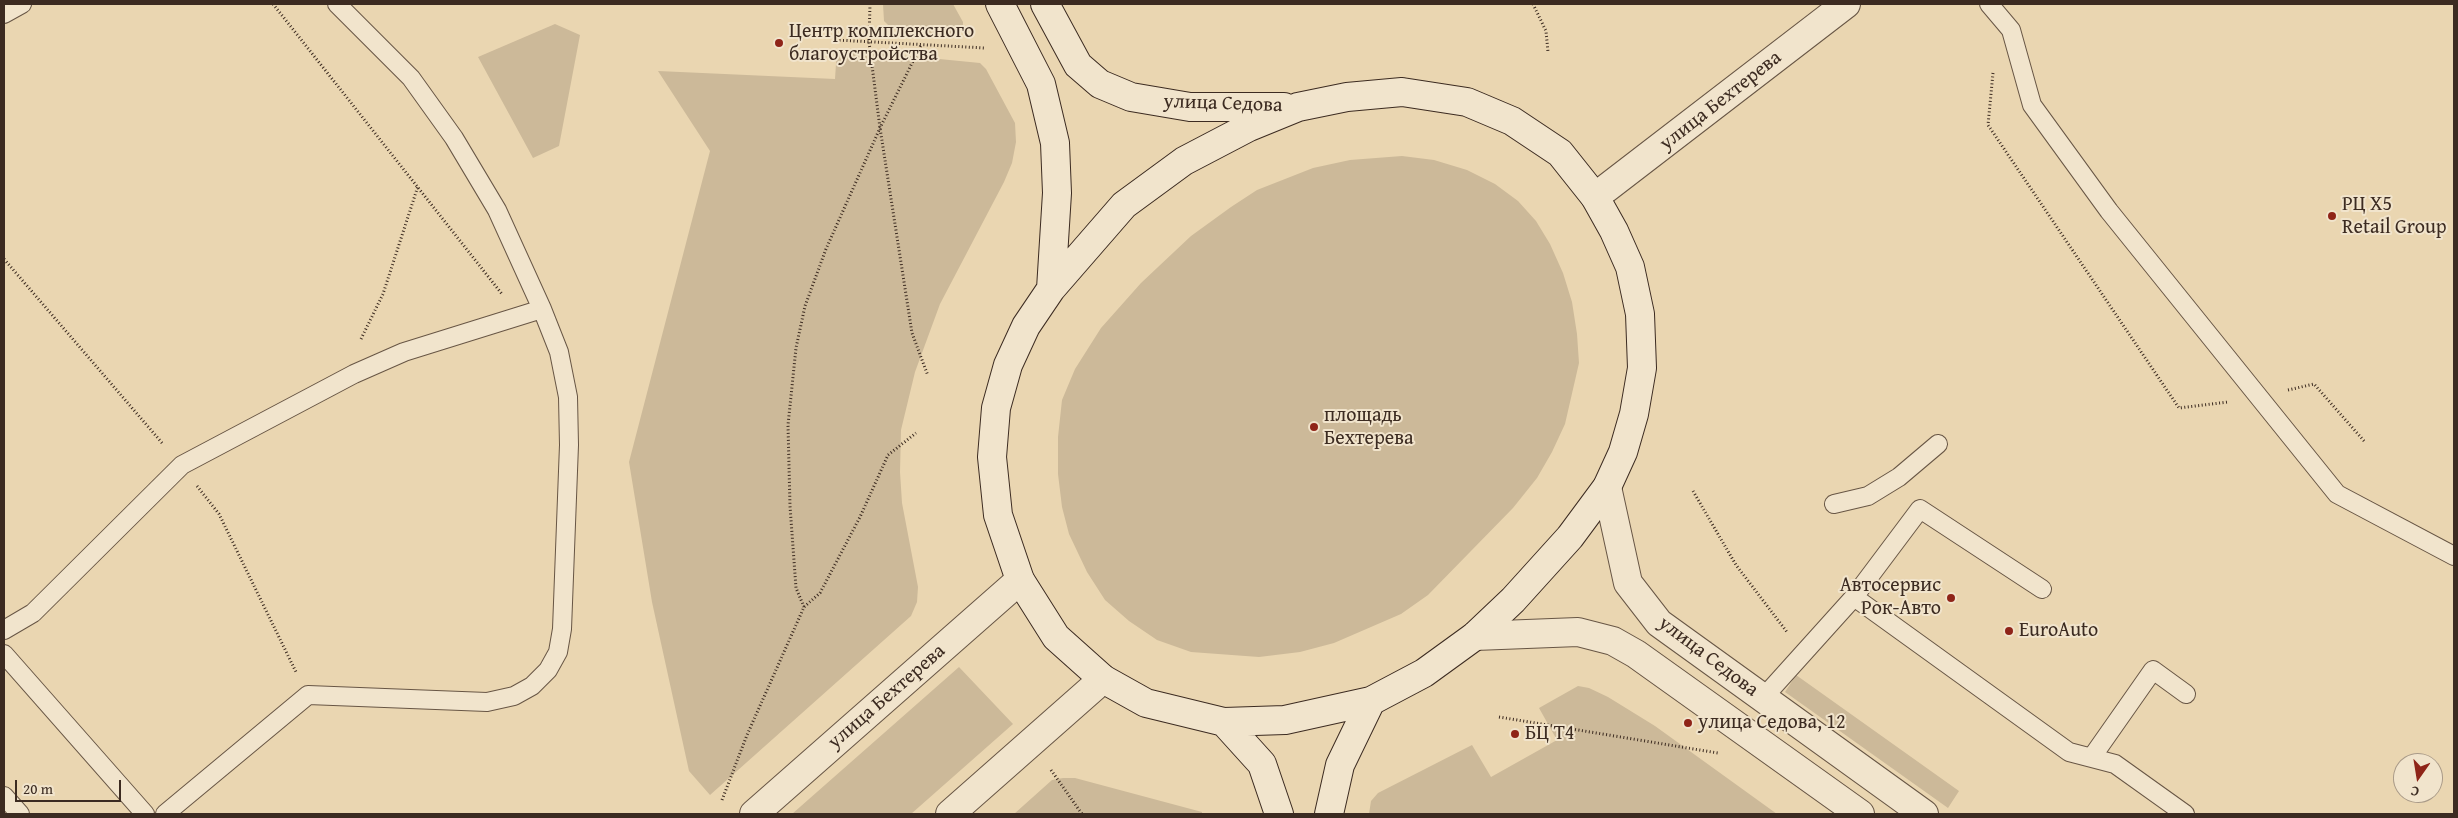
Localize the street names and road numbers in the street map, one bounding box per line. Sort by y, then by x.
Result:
street label: улица Бехтерева [1655,46,1787,156]
street label: улица Седова [1163,90,1283,118]
street label: улица Седова [1653,612,1763,702]
street label: улица Бехтерева [823,639,951,755]

